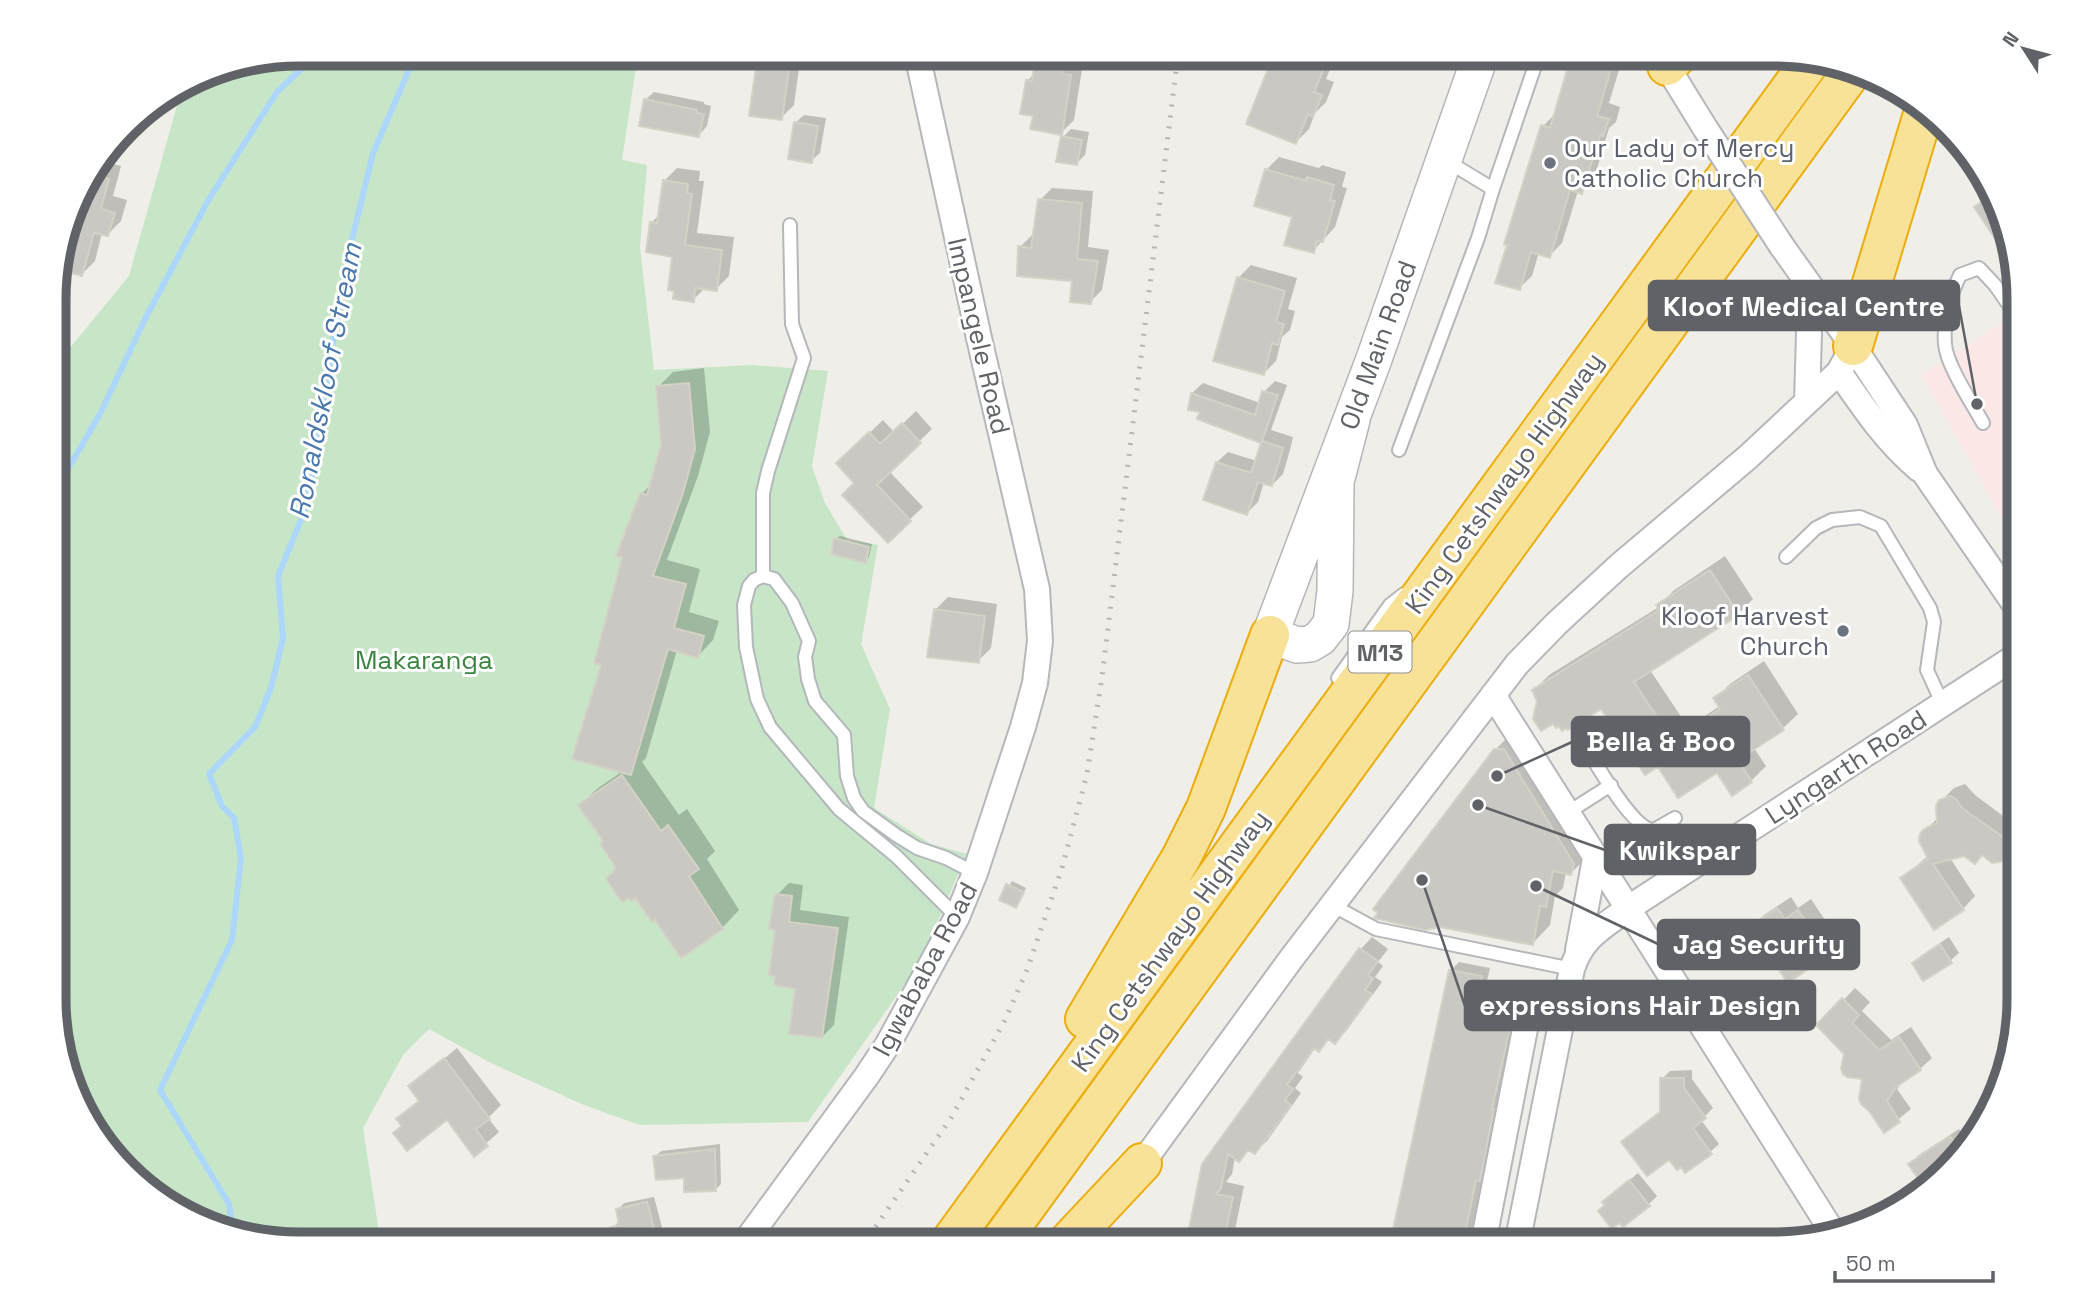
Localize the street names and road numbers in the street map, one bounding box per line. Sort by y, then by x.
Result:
street label: Impangele Road [940,234,1018,438]
street label: Old Main Road [1332,256,1424,434]
street label: King Cetshwayo Highway [1398,345,1610,621]
road number: M13 [1348,632,1412,672]
street label: Lyngarth Road [1759,702,1933,832]
street label: King Cetshwayo Highway [1064,803,1276,1079]
street label: Igwababa Road [865,876,985,1062]

